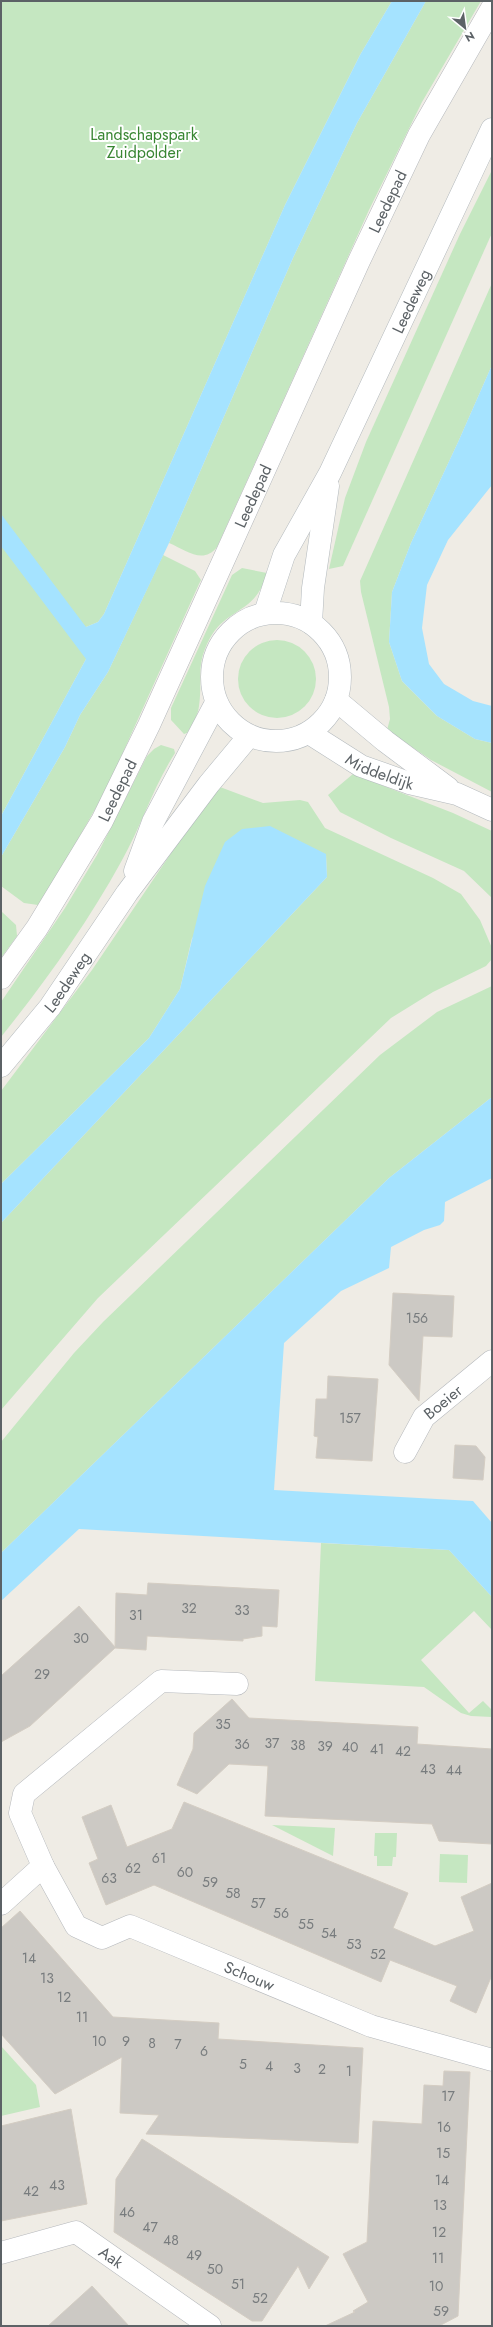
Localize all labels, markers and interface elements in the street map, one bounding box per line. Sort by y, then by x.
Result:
north arrow [445,8,485,48]
text: N [462,28,478,46]
park label: Landschapspark Zuidpolder [90,123,199,164]
street label: Leedepad [363,166,413,237]
street label: Leedeweg [386,265,436,337]
street label: Leedepad [229,461,277,532]
street label: Middeldijk [341,748,417,796]
street label: Leedepad [92,755,143,826]
street label: Leedeweg [39,947,96,1018]
house number: 156 [406,1308,428,1328]
street label: Boeier [419,1379,468,1425]
house number: 157 [339,1408,361,1428]
house number: 32 [181,1598,197,1618]
house number: 33 [234,1600,250,1620]
house number: 31 [129,1605,143,1625]
house number: 30 [73,1628,89,1648]
house number: 29 [34,1664,50,1684]
house number: 35 [215,1714,231,1734]
house number: 37 [265,1733,280,1753]
house number: 36 [234,1734,250,1754]
house number: 38 [290,1735,306,1755]
house number: 39 [317,1736,333,1756]
house number: 40 [342,1737,358,1757]
house number: 41 [370,1739,384,1759]
house number: 42 [395,1741,411,1761]
house number: 43 [420,1759,436,1779]
house number: 44 [446,1760,462,1780]
house number: 61 [152,1848,166,1868]
house number: 62 [125,1858,141,1878]
house number: 60 [177,1862,193,1882]
house number: 63 [101,1868,117,1888]
house number: 59 [202,1872,218,1892]
house number: 58 [225,1883,241,1903]
house number: 57 [250,1893,266,1913]
house number: 56 [273,1903,289,1923]
house number: 55 [298,1914,314,1934]
house number: 54 [321,1923,337,1943]
house number: 53 [346,1934,362,1954]
house number: 52 [370,1944,386,1964]
house number: 14 [22,1948,36,1968]
street label: Schouw [221,1955,278,1997]
house number: 13 [40,1968,54,1988]
house number: 12 [57,1987,71,2007]
house number: 11 [76,2007,88,2027]
house number: 10 [92,2031,106,2051]
house number: 9 [122,2031,130,2051]
house number: 8 [148,2033,156,2053]
house number: 7 [174,2034,182,2054]
house number: 6 [200,2041,208,2061]
house number: 5 [239,2054,247,2074]
house number: 4 [265,2056,273,2076]
house number: 3 [293,2058,301,2078]
house number: 2 [318,2059,326,2079]
house number: 1 [346,2061,352,2081]
house number: 17 [441,2086,455,2106]
house number: 16 [437,2117,451,2137]
house number: 15 [436,2143,450,2163]
house number: 14 [435,2170,449,2190]
house number: 43 [49,2175,65,2195]
house number: 42 [23,2181,39,2201]
house number: 13 [433,2195,447,2215]
house number: 46 [119,2202,135,2222]
house number: 47 [142,2217,158,2237]
house number: 12 [432,2222,446,2242]
house number: 48 [163,2230,179,2250]
street label: Aak [94,2240,129,2274]
house number: 49 [186,2245,202,2265]
house number: 11 [432,2248,444,2268]
house number: 50 [207,2259,223,2279]
house number: 51 [231,2274,245,2294]
house number: 10 [429,2276,443,2296]
house number: 52 [252,2288,268,2308]
house number: 59 [433,2301,449,2321]

